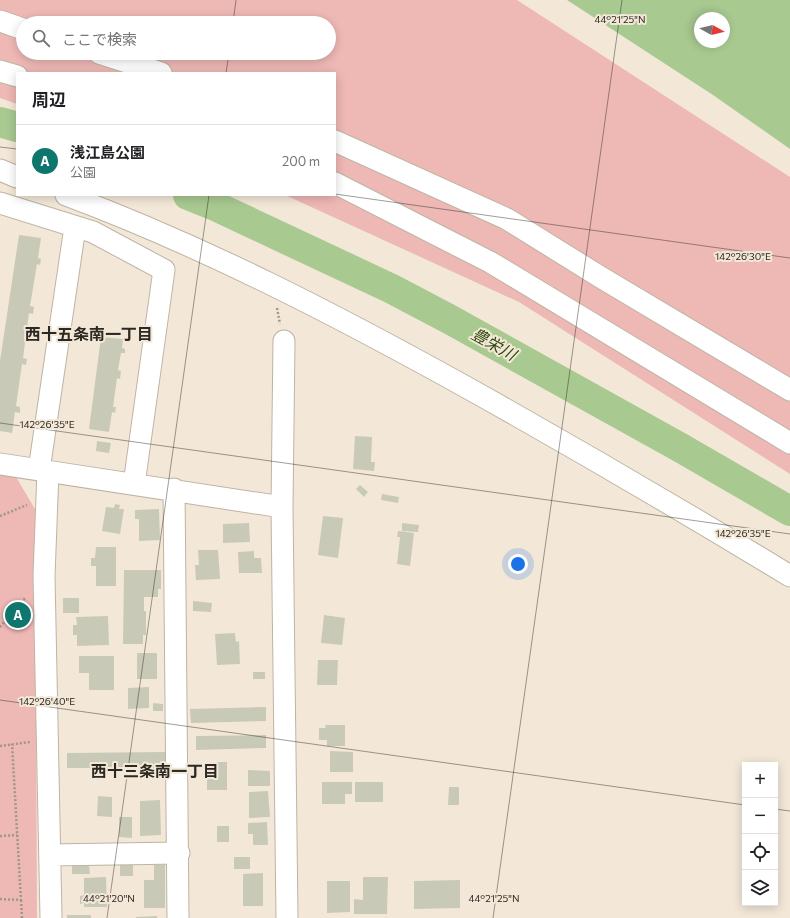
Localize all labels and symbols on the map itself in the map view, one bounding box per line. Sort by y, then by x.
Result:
north arrow [694,12,730,48]
text: 44°21'25"N [594,13,646,25]
text: 142°26'30"E [715,250,771,262]
district label: 西十五条南一丁目 [25,324,153,343]
water label: 豊栄川 [469,324,522,364]
text: 142°26'35"E [19,418,75,430]
text: 142°26'35"E [715,527,771,539]
your location [508,554,528,574]
pin: A [5,600,31,630]
text: 142°26'40"E [19,695,75,707]
district label: 西十三条南一丁目 [91,761,219,780]
text: 44°21'20"N [83,892,135,904]
text: 44°21'25"N [468,892,520,904]

